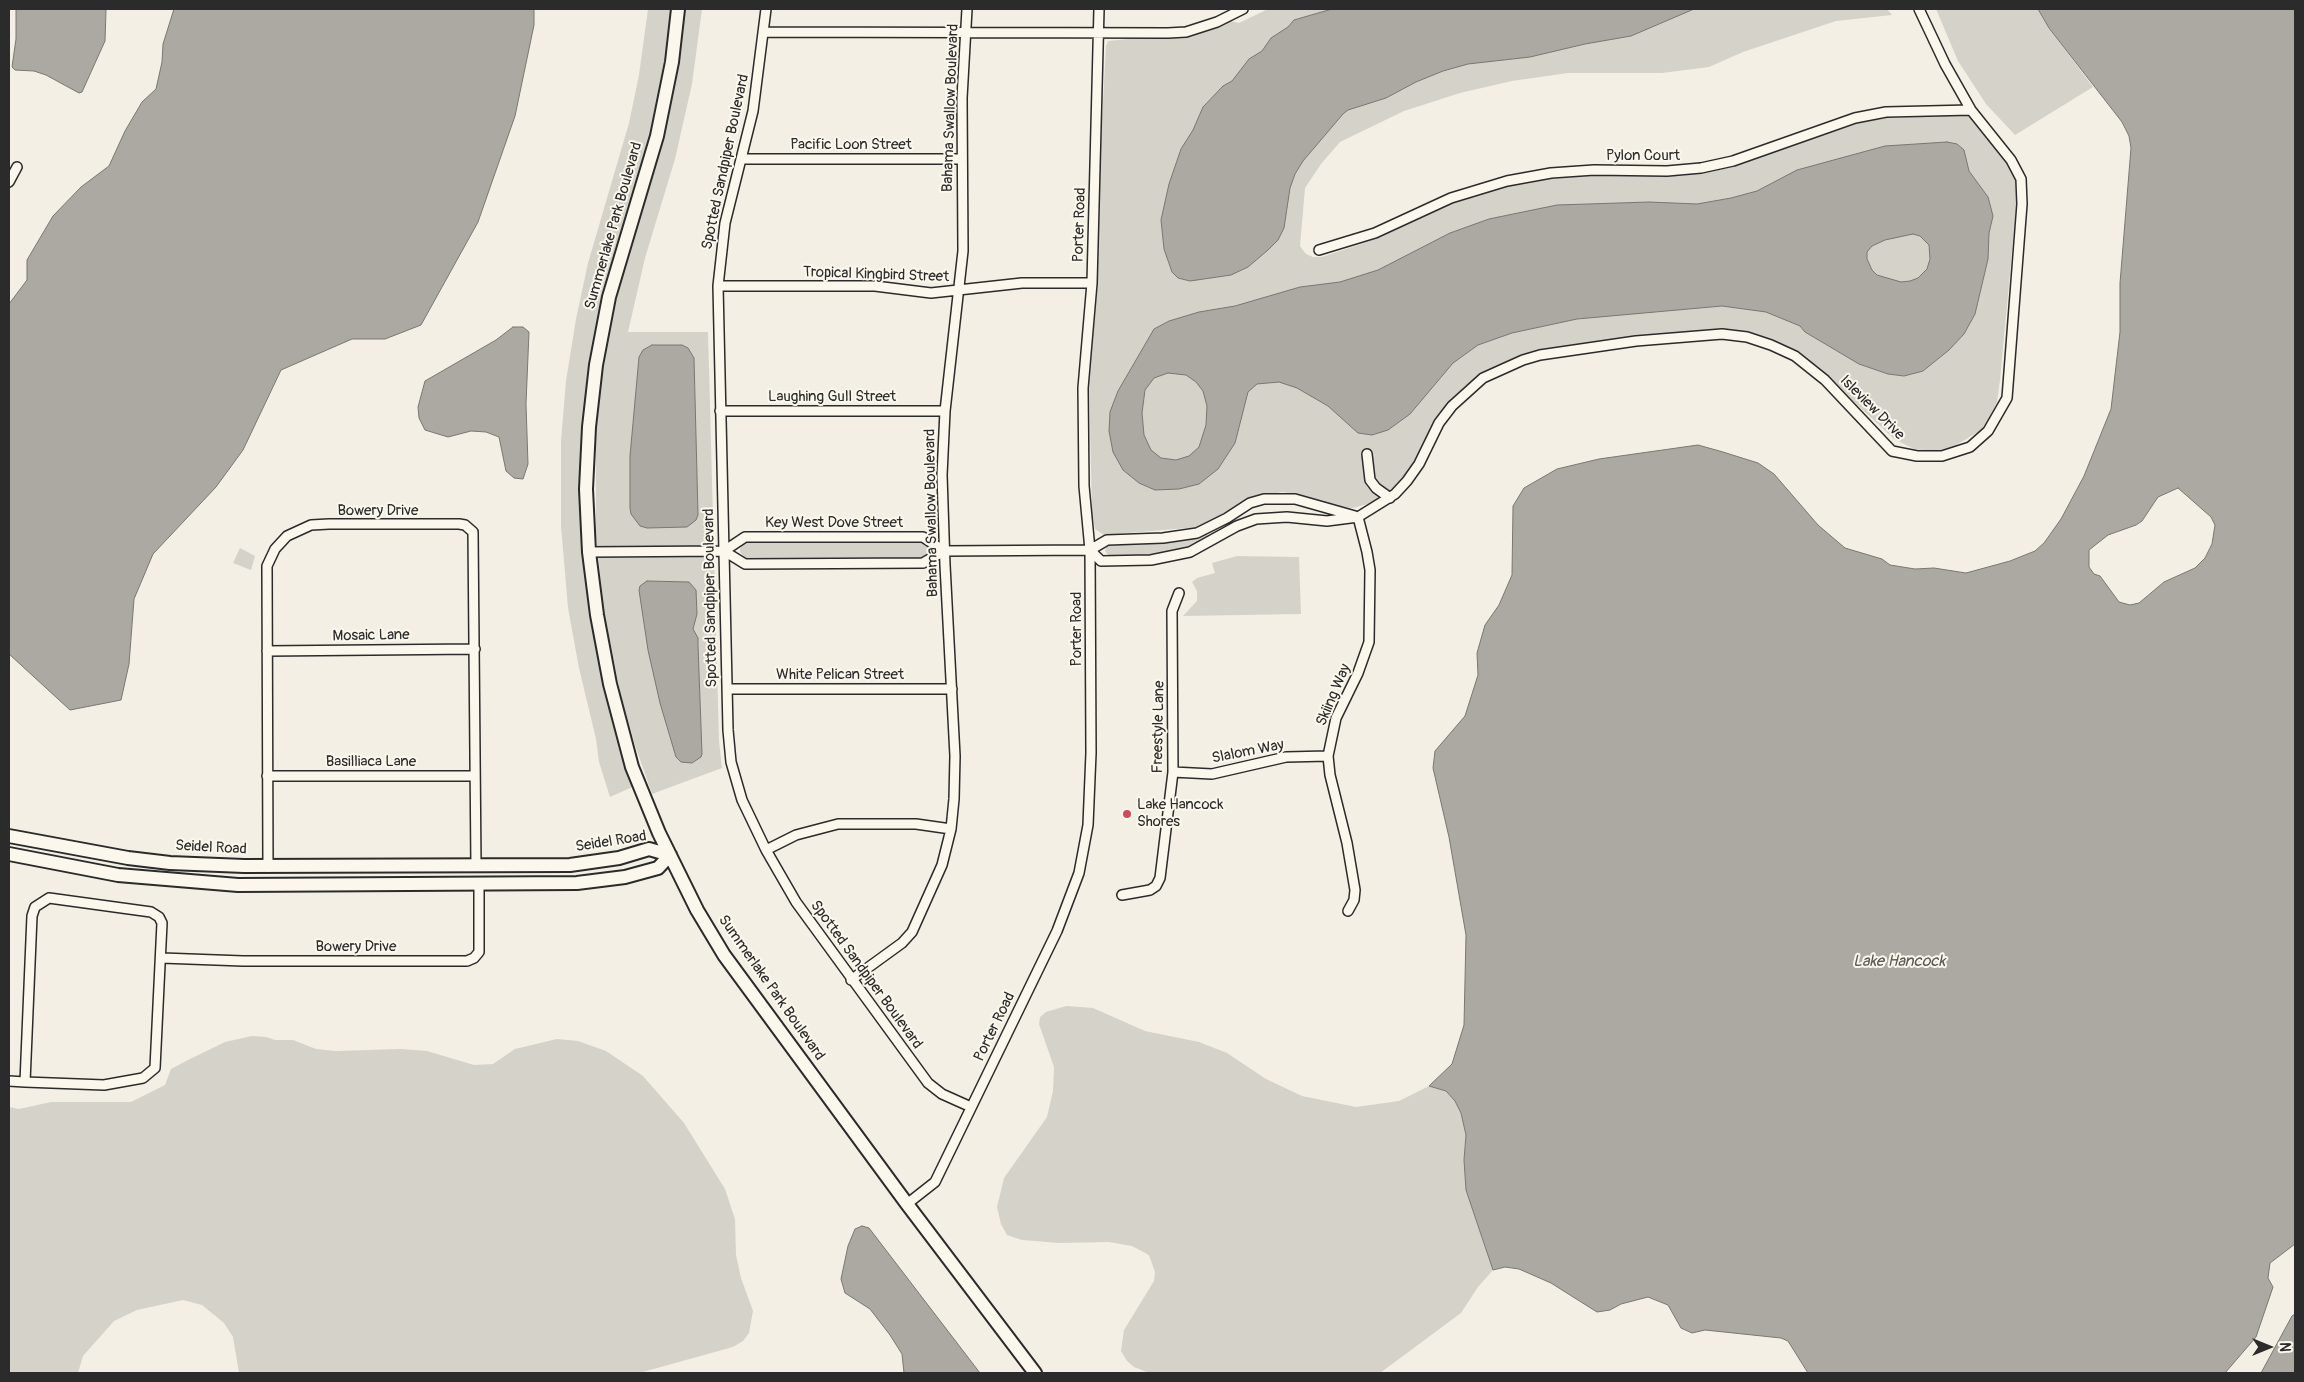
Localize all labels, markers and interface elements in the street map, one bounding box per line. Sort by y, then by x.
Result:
street label: Bahama Swallow Boulevard [939,23,963,193]
street label: Spotted Sandpiper Boulevard [699,73,753,251]
street label: Pacific Loon Street [790,136,912,154]
street label: Summerlake Park Boulevard [581,140,647,312]
street label: Pylon Court [1606,147,1680,165]
street label: Porter Road [1070,187,1090,263]
street label: Tropical Kingbird Street [803,263,949,287]
street label: Isleview Drive [1836,372,1908,444]
street label: Laughing Gull Street [768,388,896,406]
street label: Bahama Swallow Boulevard [922,429,942,597]
street label: Bowery Drive [338,502,418,520]
street label: Spotted Sandpiper Boulevard [700,508,722,688]
street label: Key West Dove Street [765,514,903,532]
street label: Porter Road [1068,592,1086,666]
street label: Mosaic Lane [332,626,410,646]
street label: Skiing Way [1313,661,1355,729]
street label: White Pelican Street [776,666,904,684]
street label: Freestyle Lane [1149,680,1169,774]
street label: Slalom Way [1210,736,1286,768]
street label: Basilliaca Lane [326,753,416,771]
place label: Lake Hancock Shores [1137,796,1223,831]
marker: Lake Hancock Shores [1121,808,1133,820]
street label: Seidel Road [574,828,648,856]
street label: Seidel Road [175,837,247,859]
street label: Spotted Sandpiper Boulevard [806,897,926,1053]
street label: Summerlake Park Boulevard [714,912,828,1064]
street label: Bowery Drive [316,938,396,956]
water label: Lake Hancock [1853,952,1945,972]
street label: Porter Road [971,989,1019,1065]
north arrow [2244,1322,2294,1372]
text: N [2276,1342,2293,1352]

